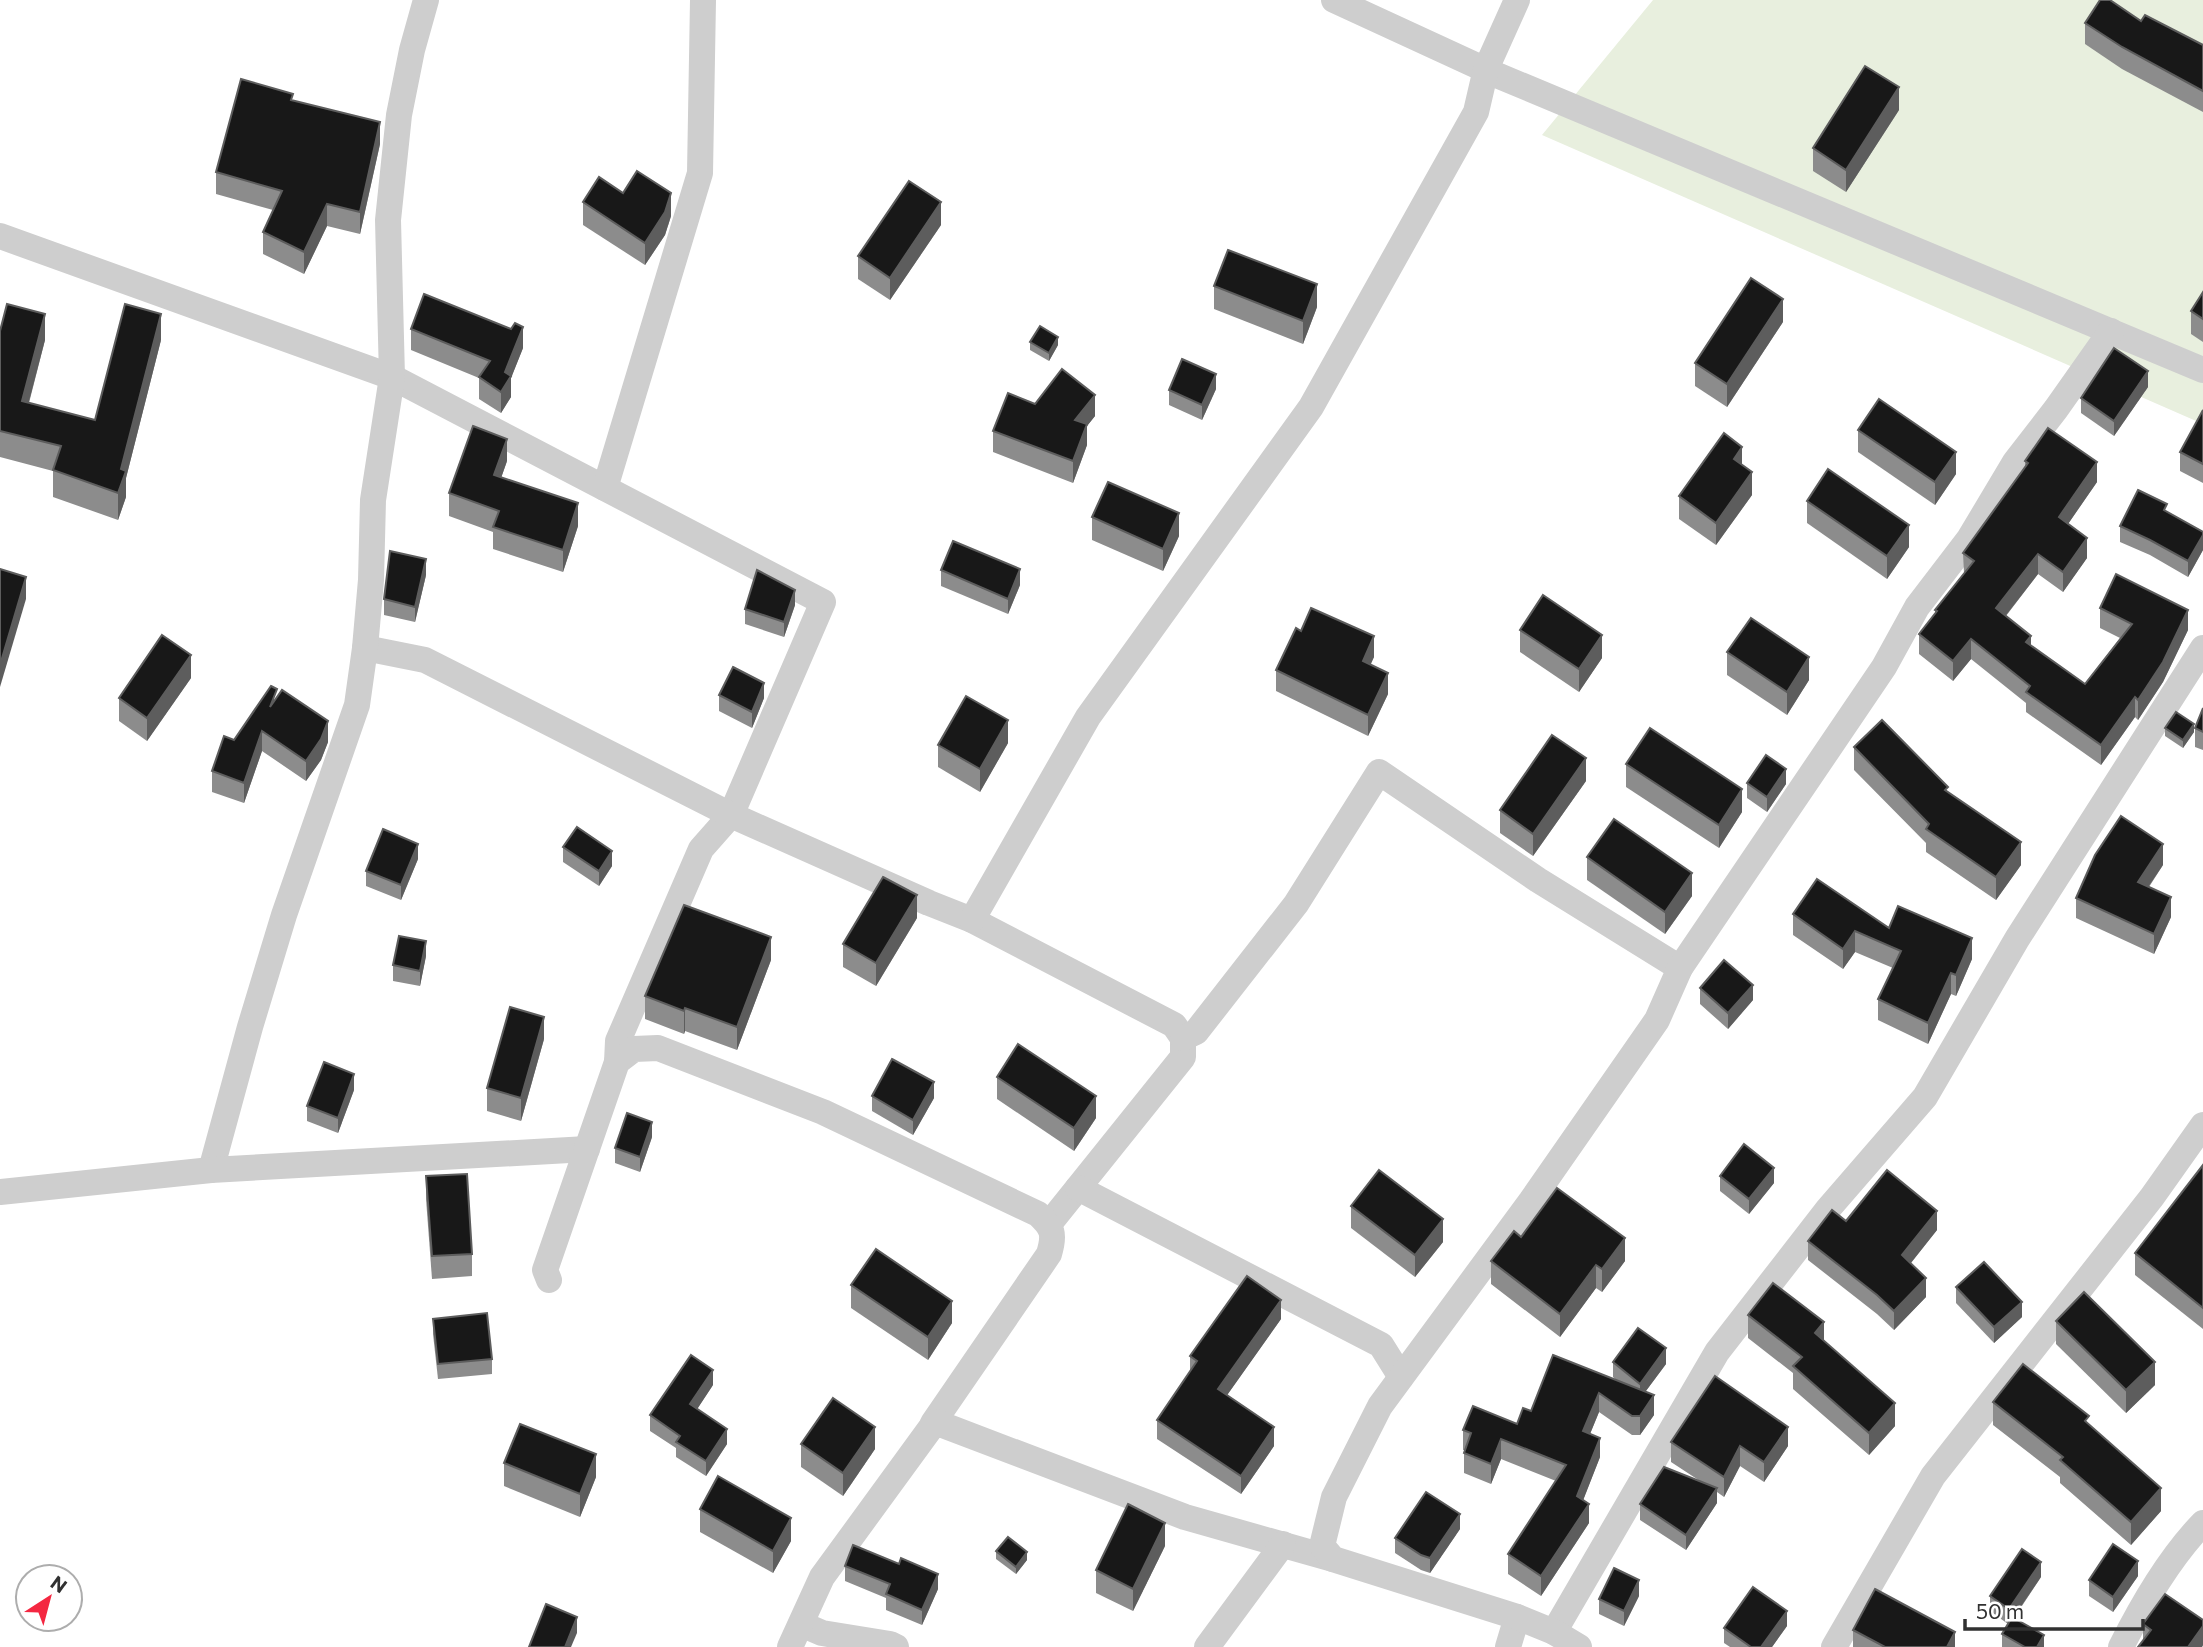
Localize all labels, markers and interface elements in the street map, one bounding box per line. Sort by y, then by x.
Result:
north arrow [14,1563,84,1633]
text: N [47,1570,72,1597]
scale bar [1965,1588,2144,1632]
text: 50 m [1976,1598,2024,1623]

